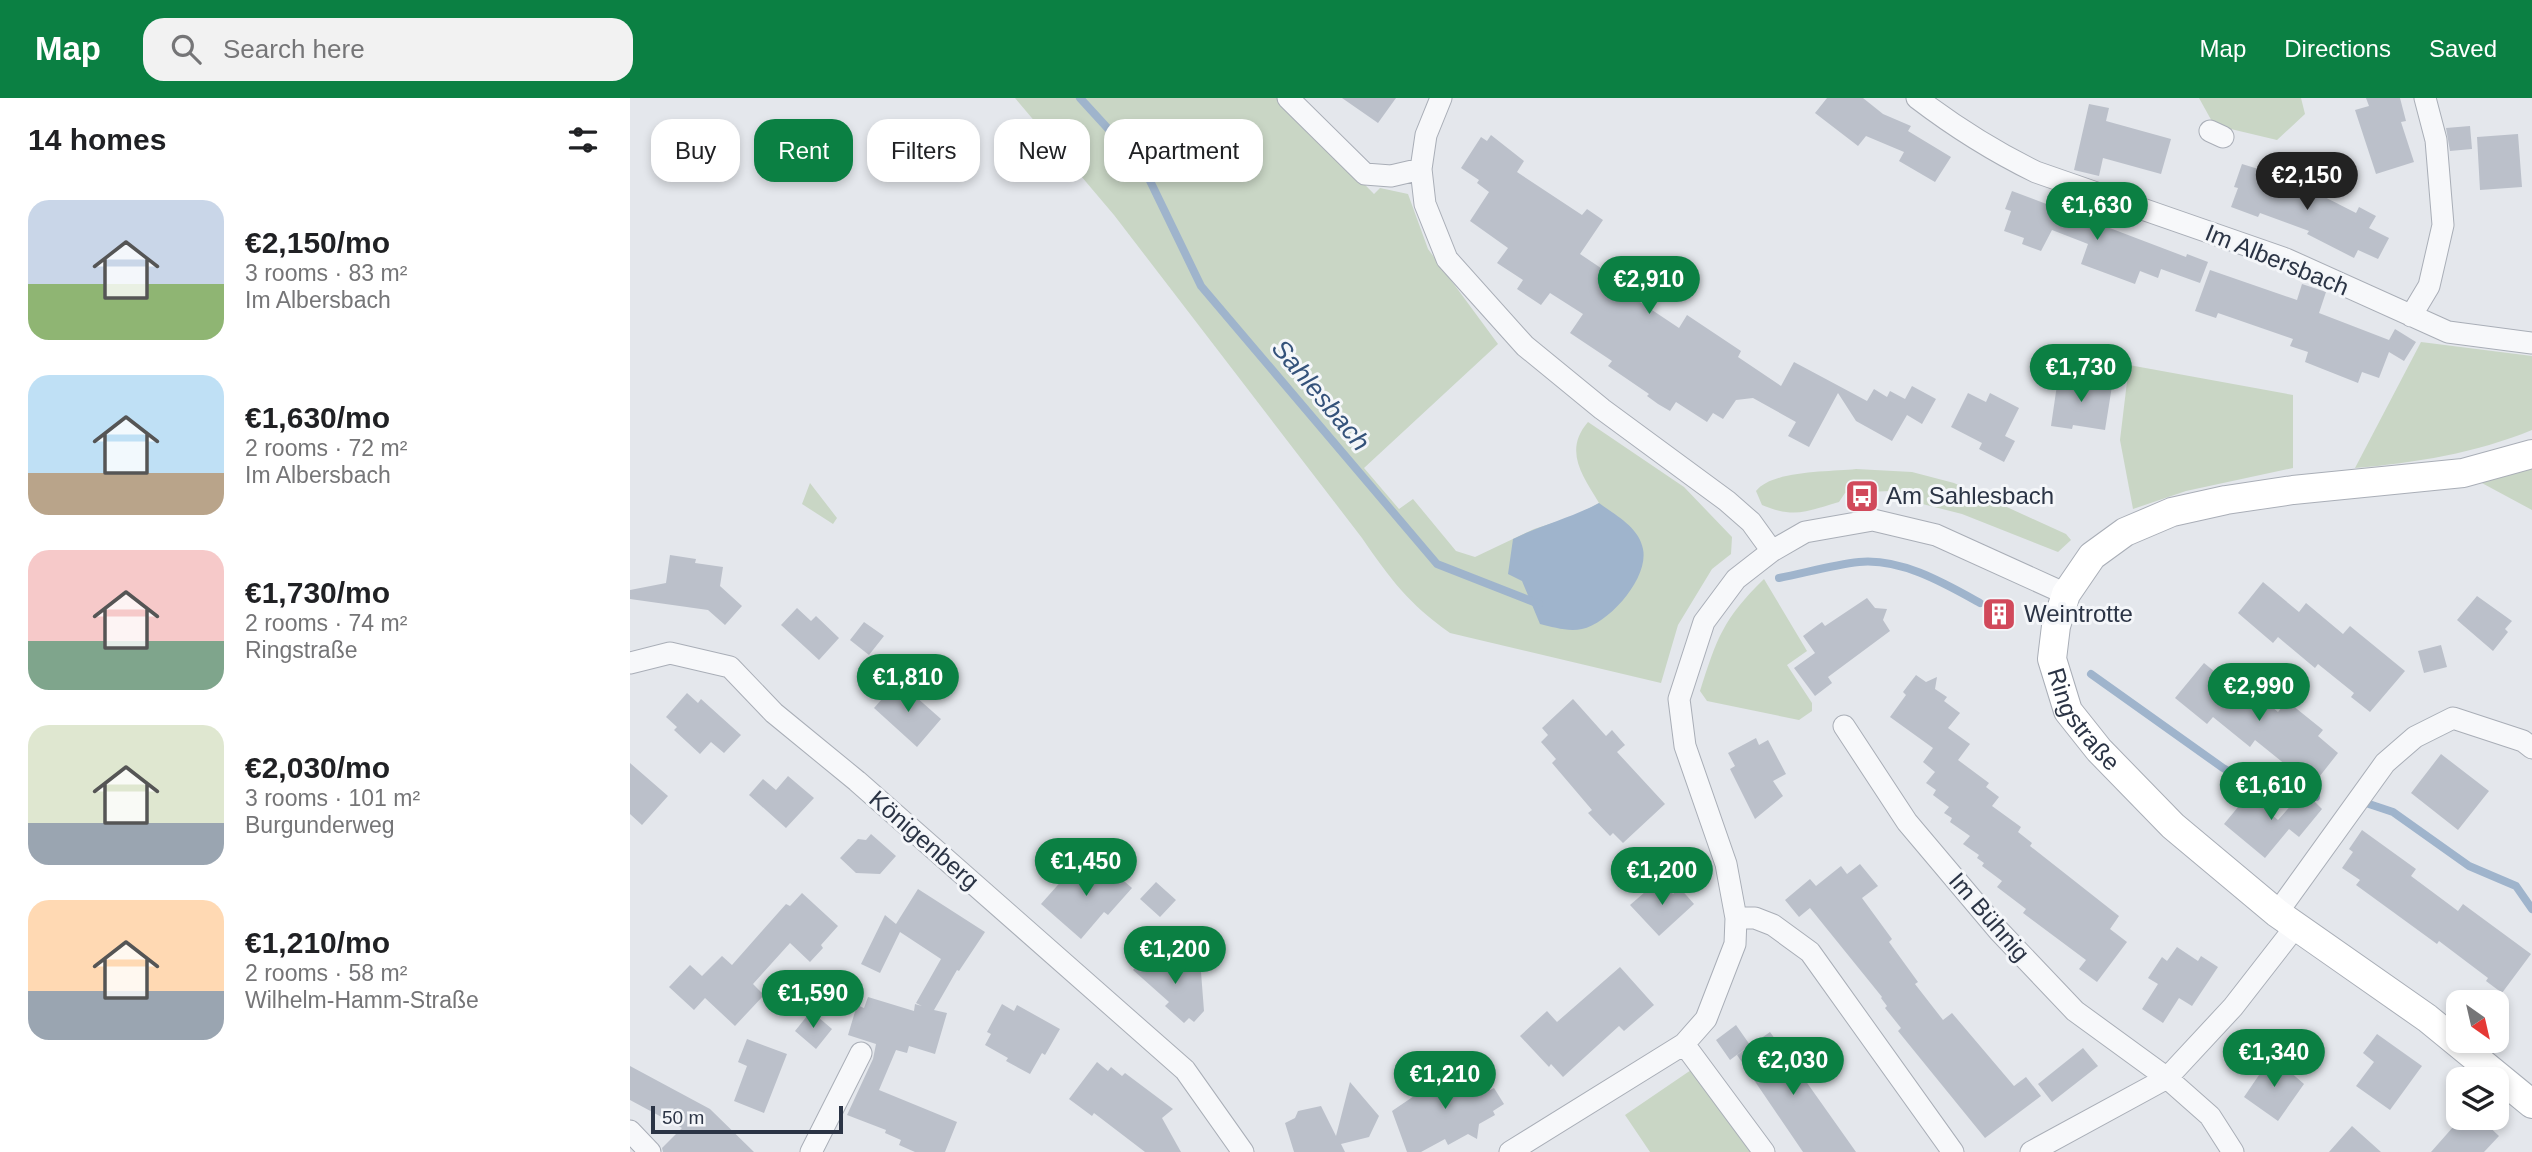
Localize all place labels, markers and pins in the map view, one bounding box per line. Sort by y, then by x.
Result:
pin: €2,150 [2250,152,2364,212]
pin: €1,630 [2040,183,2154,242]
pin: €2,910 [1592,256,1706,316]
pin: €1,730 [2024,344,2138,404]
bus stop icon: Am Sahlesbach [1843,477,1881,515]
place label: Am Sahlesbach [1886,482,2054,509]
building icon: Weintrotte [1980,595,2018,633]
place label: Weintrotte [2024,600,2133,627]
pin: €1,810 [851,654,965,714]
pin: €2,990 [2202,664,2316,723]
pin: €1,610 [2214,762,2328,822]
pin: €1,450 [1029,838,1143,898]
pin: €1,200 [1605,848,1719,907]
pin: €1,200 [1118,926,1232,986]
pin: €1,590 [756,970,870,1030]
pin: €1,340 [2217,1030,2331,1089]
pin: €2,030 [1736,1038,1850,1097]
pin: €1,210 [1388,1052,1502,1111]

